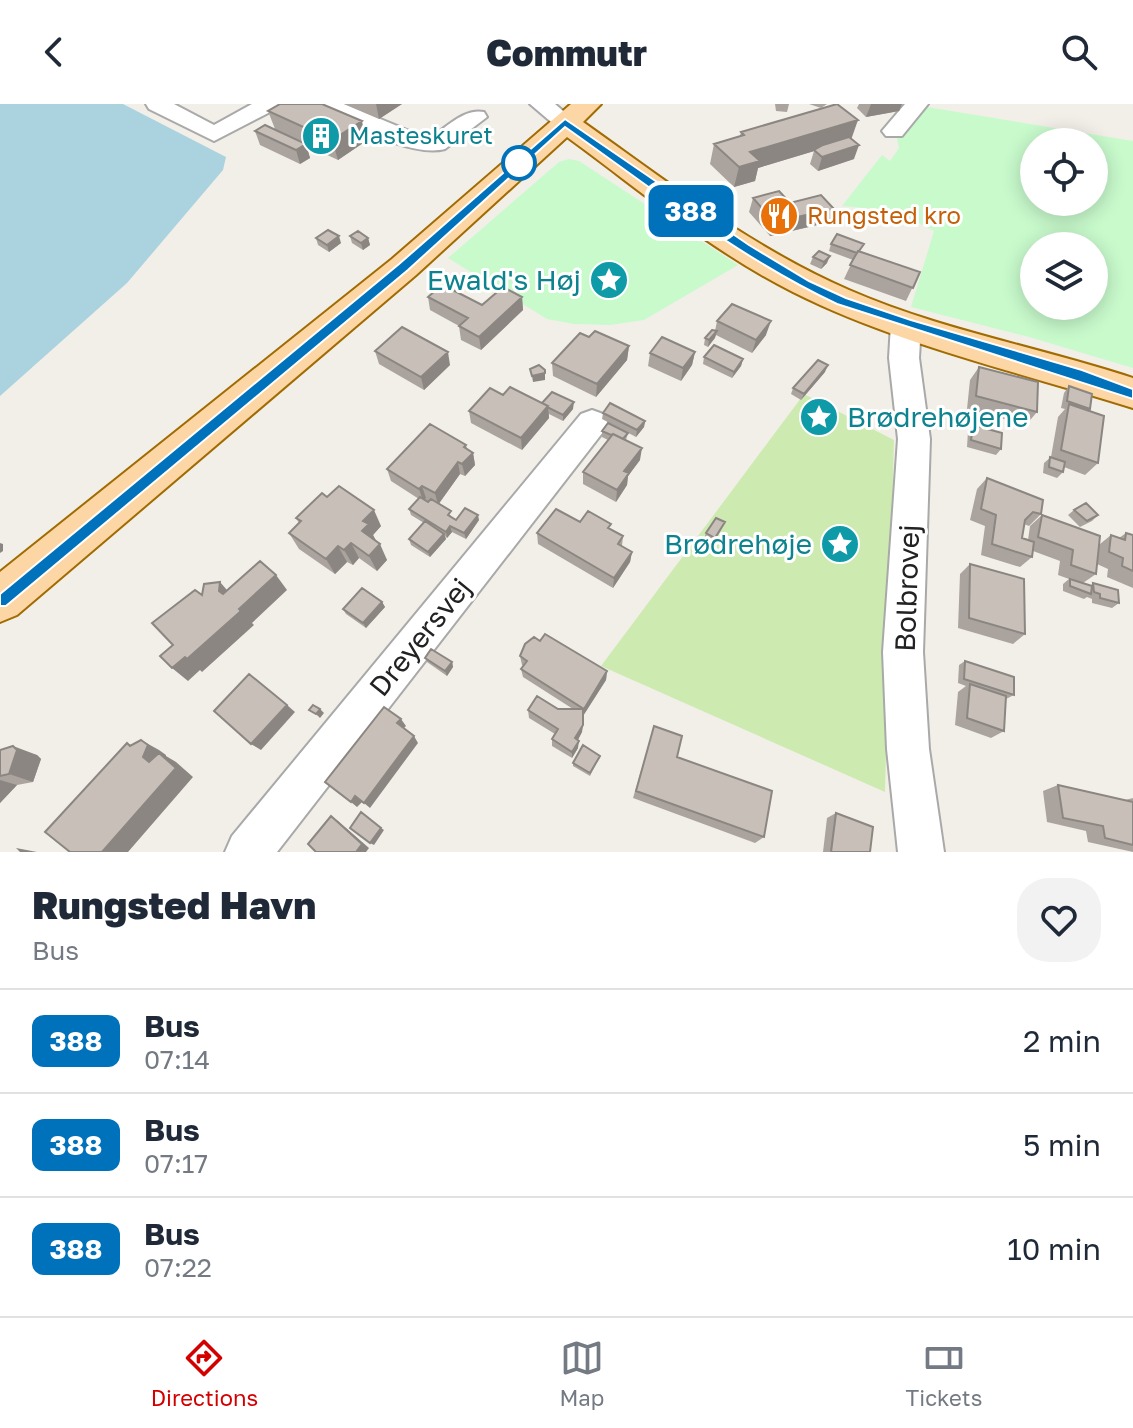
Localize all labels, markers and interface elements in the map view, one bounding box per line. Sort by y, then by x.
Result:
icon: back [32,30,76,74]
icon: search [1057,30,1101,74]
text: Commutr [486,31,647,74]
building icon: Masteskuret [300,115,342,157]
place label: Masteskuret [349,120,493,149]
map controls [1020,128,1108,320]
button: locate [1020,128,1108,216]
unlabelled marker [502,146,536,180]
line badge: 388 [645,185,737,237]
text: 388 [665,194,717,227]
restaurant icon: Rungsted kro [758,195,800,237]
place label: Rungsted kro [807,200,961,229]
button: layers [1020,232,1108,320]
place icon: Ewald's Høj [588,259,630,301]
place label: Ewald's Høj [427,263,581,296]
place icon: Brødrehøjene [798,396,840,438]
place label: Brødrehøjene [847,400,1029,433]
place icon: Brødrehøje [819,523,861,565]
street label: Bolbrovej [888,524,925,652]
place label: Brødrehøje [664,527,812,560]
street label: Dreyersvej [362,571,477,702]
button: heart [1017,878,1101,962]
text: Rungsted Havn [32,882,316,927]
text: Bus [32,935,79,966]
text: Bus [144,1008,200,1044]
text: 2 min [1023,1023,1101,1059]
text: 388 [50,1024,102,1057]
text: 07:14 [144,1044,210,1075]
text: Bus [144,1112,200,1148]
text: 5 min [1023,1127,1101,1163]
text: 388 [50,1128,102,1161]
text: 07:17 [144,1148,208,1179]
text: Bus [144,1216,200,1252]
text: 10 min [1007,1231,1101,1267]
text: 388 [50,1232,102,1265]
text: 07:22 [144,1252,212,1283]
tab: Directions [151,1336,258,1411]
tab: Map [559,1336,604,1411]
tab: Tickets [906,1336,982,1411]

